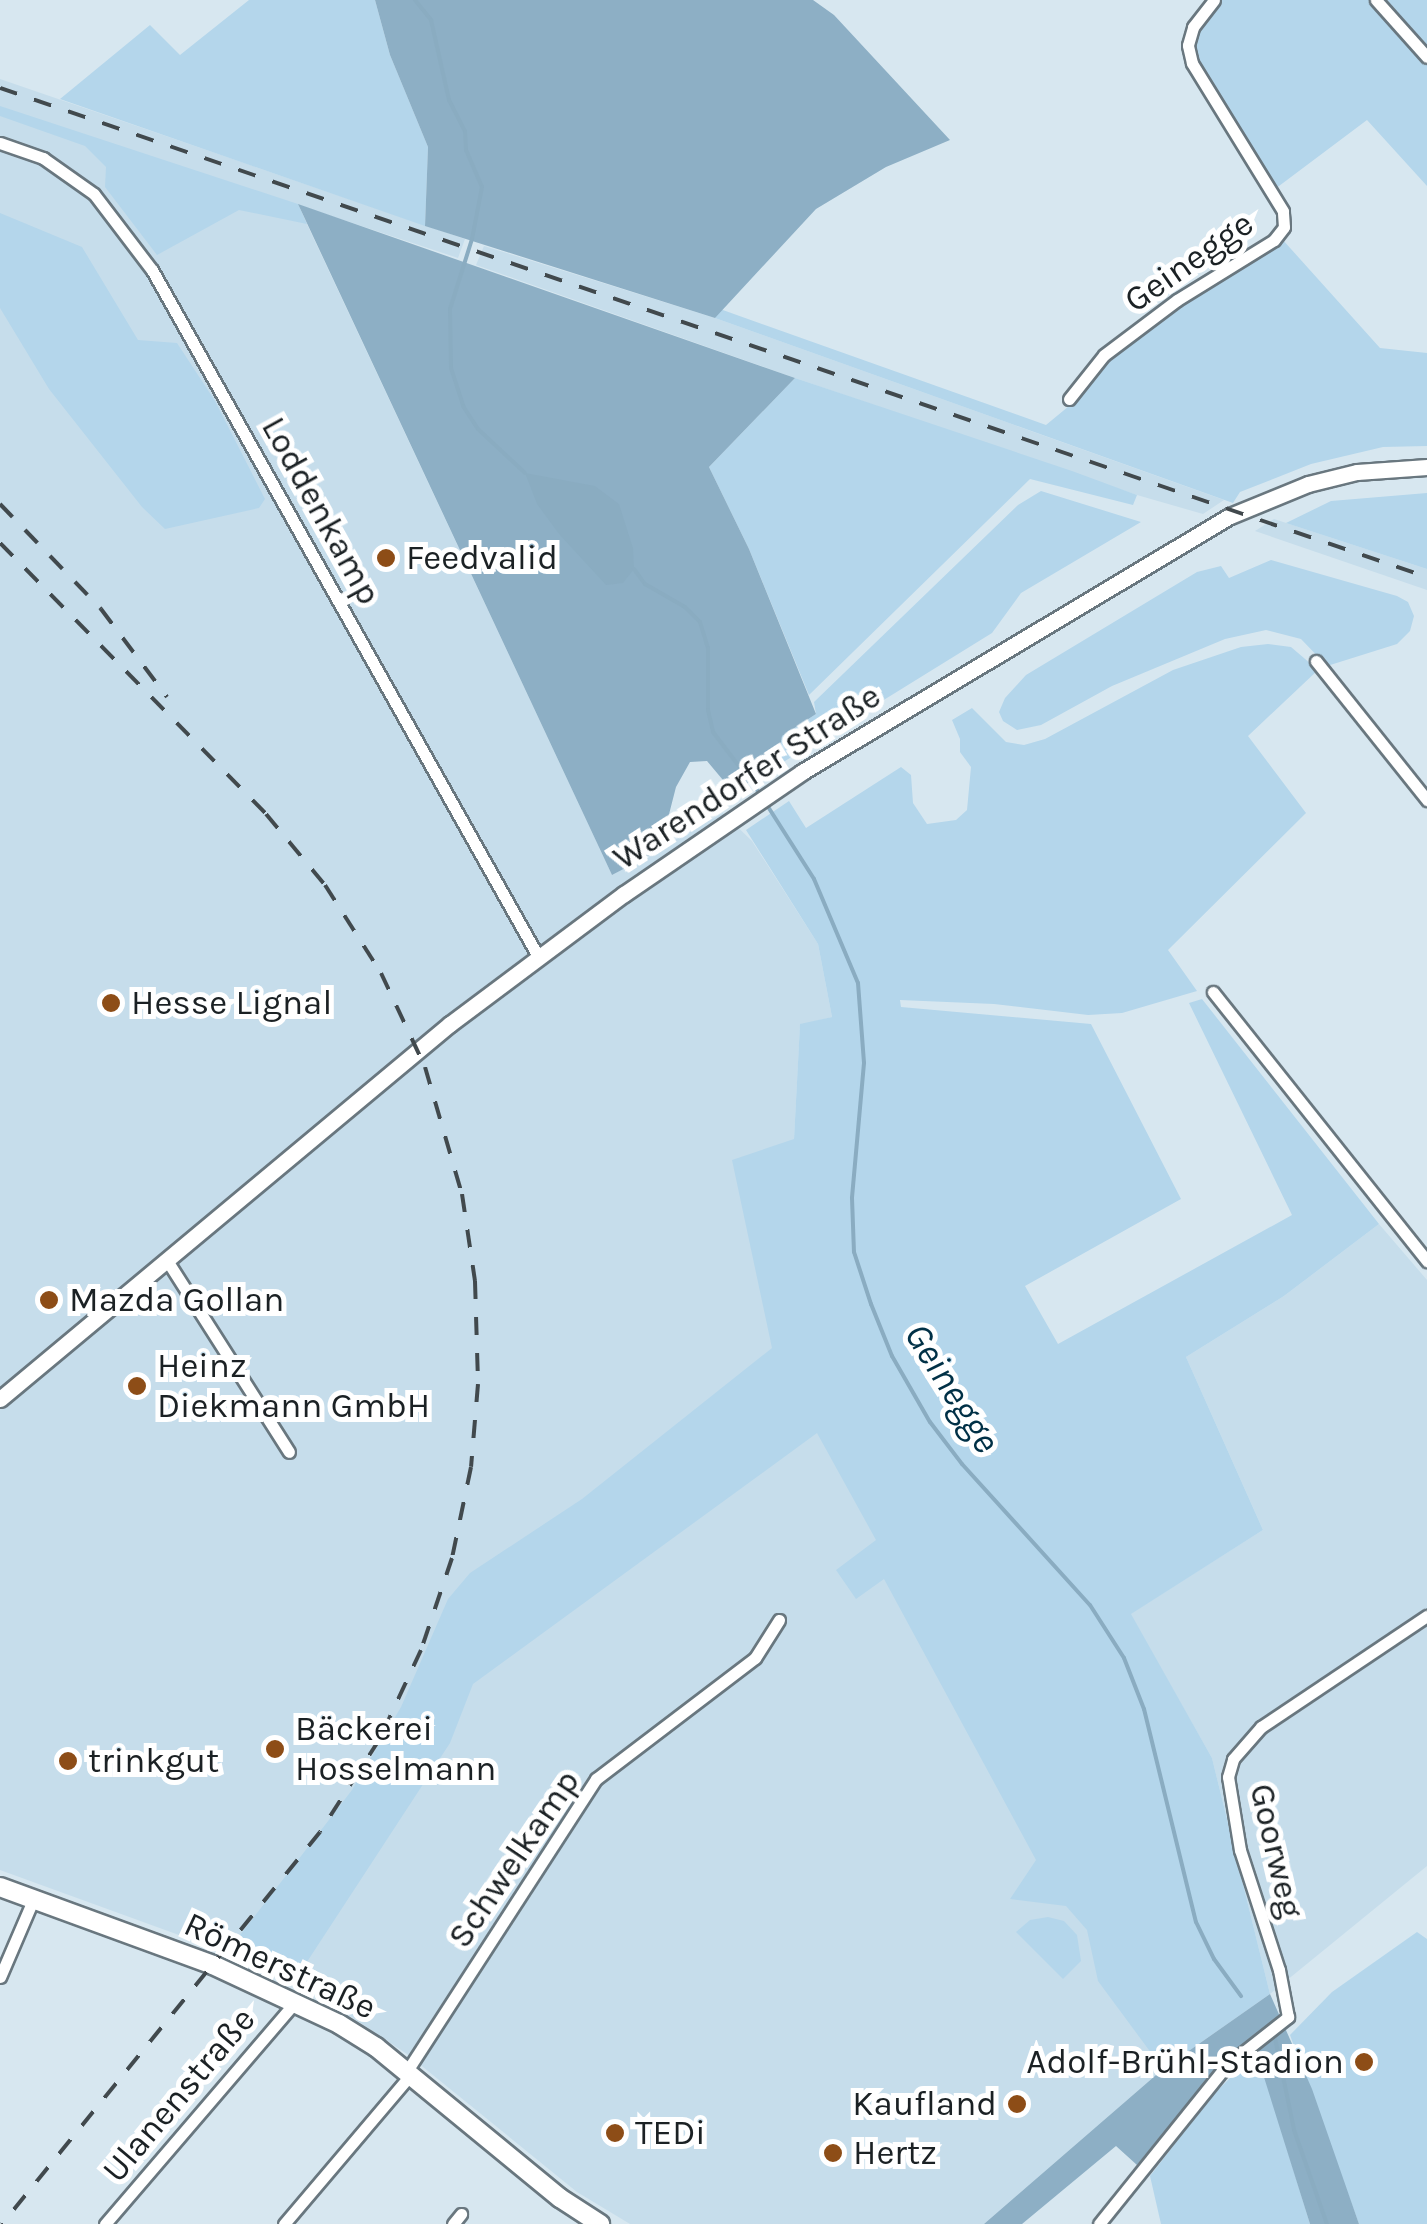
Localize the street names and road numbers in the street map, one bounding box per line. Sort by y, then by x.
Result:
street label: Geinegge [1117,202,1261,322]
street label: Loddenkamp [252,410,390,612]
street label: Warendorfer Straße [605,675,889,879]
street label: Schwelkamp [439,1762,589,1956]
street label: Goorweg [1240,1780,1312,1922]
street label: Römerstraße [177,1903,383,2029]
street label: Ulanenstraße [94,1999,264,2191]

